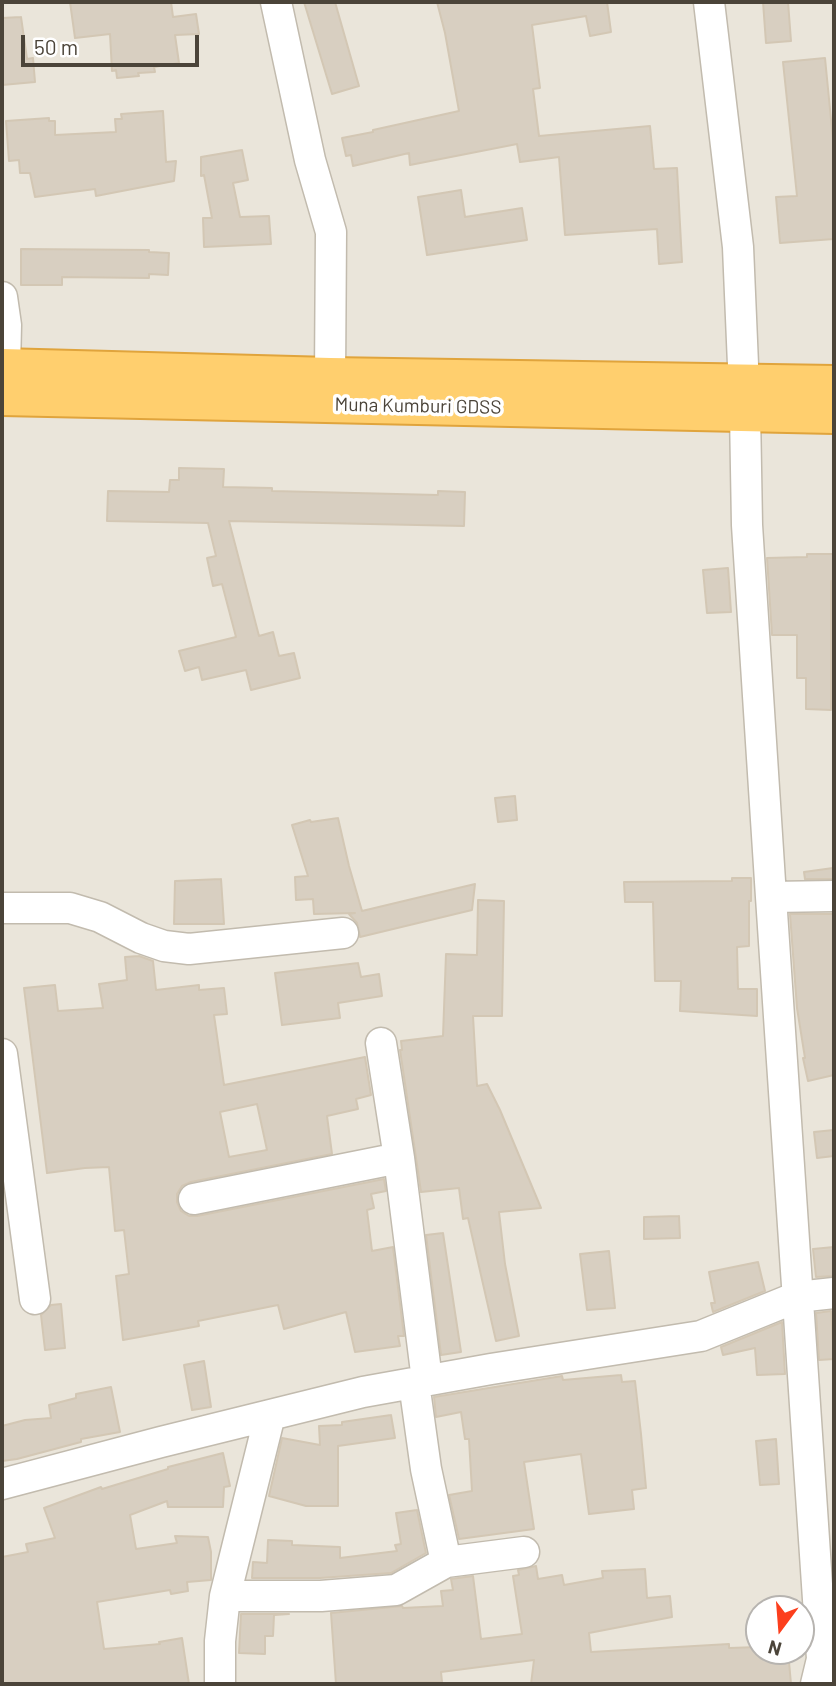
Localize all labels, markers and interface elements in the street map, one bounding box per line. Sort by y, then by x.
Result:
scale bar [24,21,203,65]
text: 50 m [34,34,78,59]
street label: Muna Kumburi GDSS [334,393,502,419]
north arrow [745,1595,815,1665]
text: N [765,1636,784,1662]

